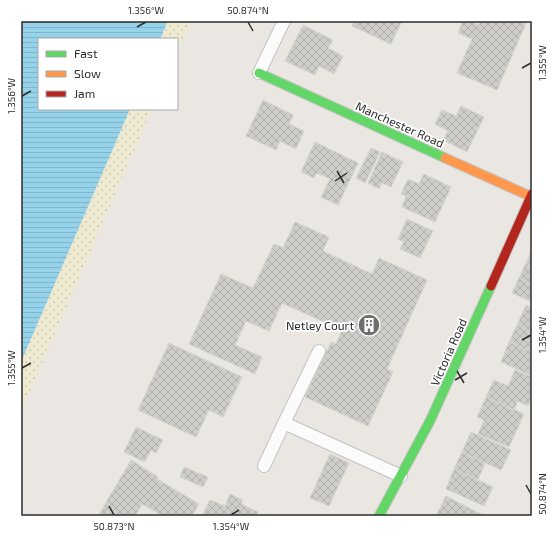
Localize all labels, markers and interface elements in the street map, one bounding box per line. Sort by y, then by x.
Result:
text: 1.356°W [128,4,165,16]
text: 50.874°N [227,4,269,16]
legend [38,38,178,110]
text: 1.355°W [536,45,548,81]
text: Fast [74,46,98,60]
text: Slow [74,66,101,80]
text: 1.356°W [5,77,17,114]
text: Jam [74,86,95,100]
street label: Manchester Road [354,98,446,150]
building icon: Netley Court [356,312,382,338]
street label: Victoria Road [427,316,469,388]
text: 1.354°W [536,316,548,353]
place label: Netley Court [286,318,354,332]
text: 1.355°W [5,350,17,386]
text: 50.874°N [536,473,548,515]
text: 50.873°N [93,520,135,532]
text: 1.354°W [213,520,250,532]

